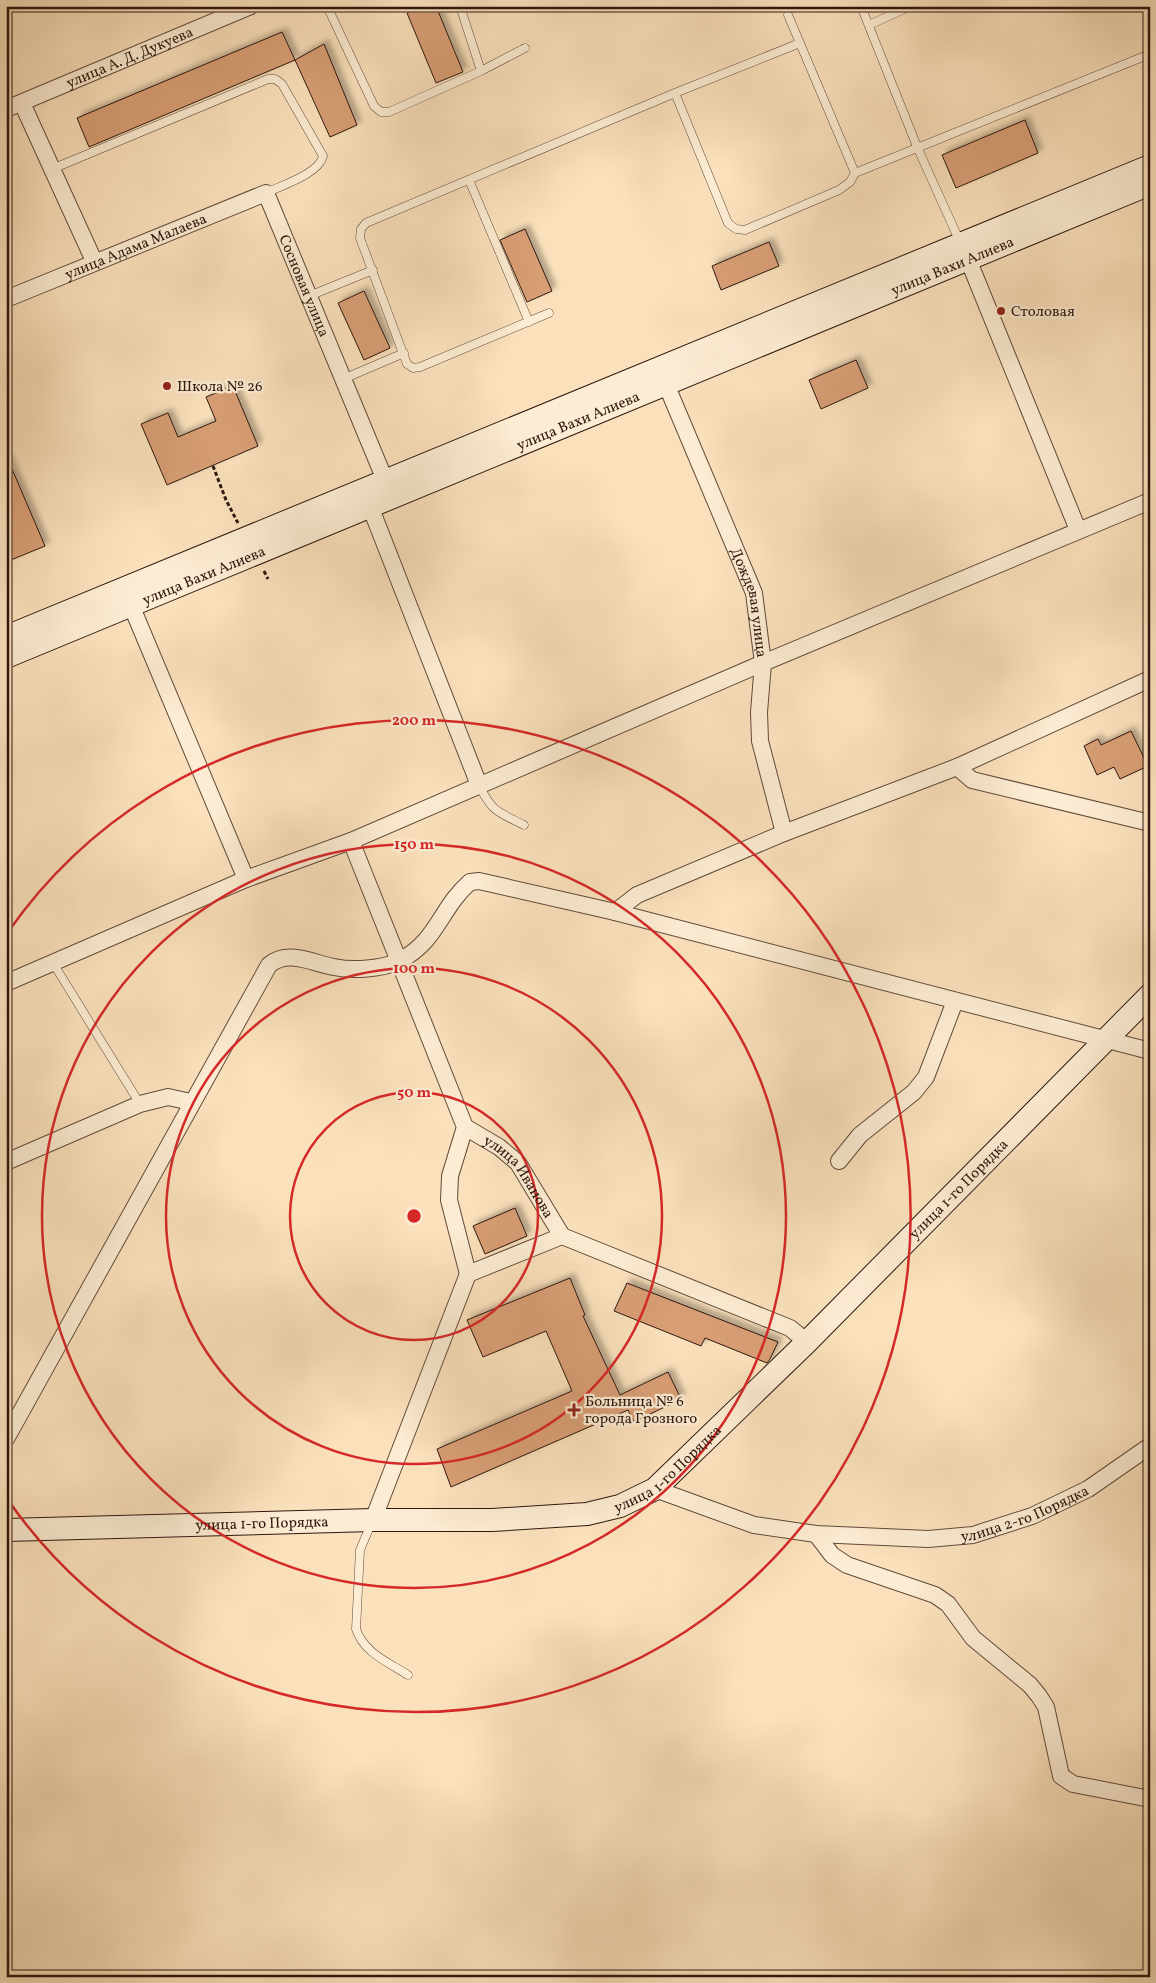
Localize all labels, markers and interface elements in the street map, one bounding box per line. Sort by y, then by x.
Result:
street label: улица А. Д. Дукуева [63,22,197,94]
street label: улица Адама Малаева [62,209,210,286]
street label: Сосновая улица [272,232,334,340]
street label: улица Вахи Алиева [888,232,1018,302]
place label: Столовая [1011,302,1075,323]
marker: Столовая [995,305,1007,317]
place label: Школа № 26 [177,377,263,398]
marker: Школа № 26 [161,380,173,392]
street label: улица Вахи Алиева [514,387,643,457]
street label: улица Вахи Алиева [140,542,269,611]
street label: Дождевая улица [724,545,771,659]
text: 200 m [392,711,436,732]
text: 150 m [394,835,434,856]
text: 100 m [393,959,436,980]
text: 50 m [397,1083,431,1104]
street label: улица Иванова [479,1131,558,1223]
street label: улица 1-го Порядка [905,1135,1014,1245]
centre of rings [405,1207,423,1225]
place label: Больница № 6 города Грозного [585,1392,697,1430]
marker: Больница № 6 города Грозного [567,1403,581,1417]
street label: улица 1-го Порядка [612,1421,727,1519]
street label: улица 2-го Порядка [960,1481,1093,1548]
street label: улица 1-го Порядка [195,1512,329,1537]

